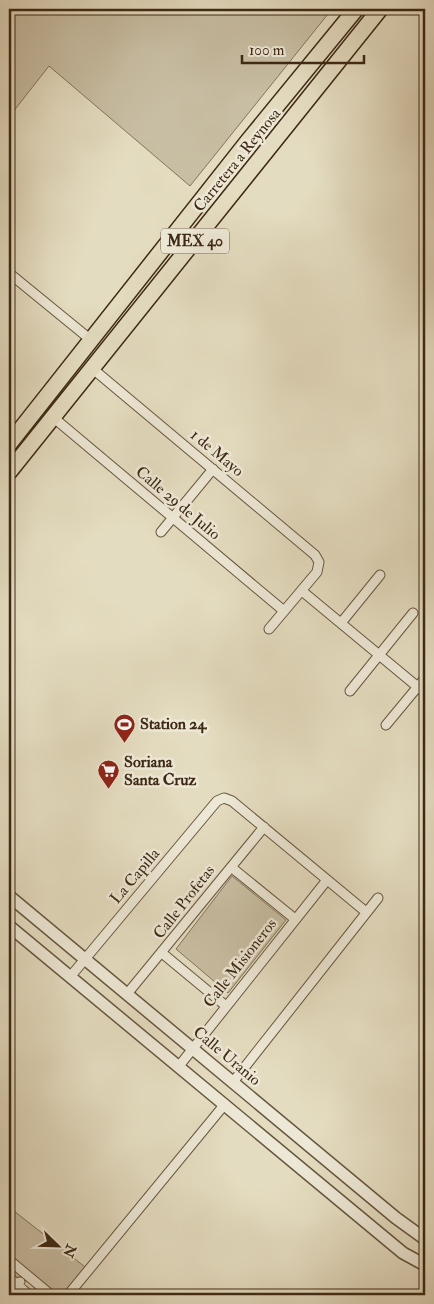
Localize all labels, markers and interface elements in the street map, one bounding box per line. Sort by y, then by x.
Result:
scale bar [242,32,364,64]
text: 100 m [249,41,285,60]
street label: Carretera a Reynosa [189,104,285,216]
road number: MEX 40 [161,228,229,254]
street label: 1 de Mayo [186,425,248,481]
street label: Calle 29 de Julio [131,462,225,545]
sports icon: Station 24 [112,712,136,743]
place label: Station 24 [140,714,207,734]
place label: Soriana Santa Cruz [124,752,197,790]
supermarket icon: Soriana Santa Cruz [96,759,120,790]
street label: La Capilla [106,844,165,909]
street label: Calle Profetas [149,861,219,943]
street label: Calle Misioneros [199,914,281,1012]
street label: Calle Uranio [189,1022,265,1090]
north arrow [32,1222,82,1272]
text: N [59,1241,80,1260]

